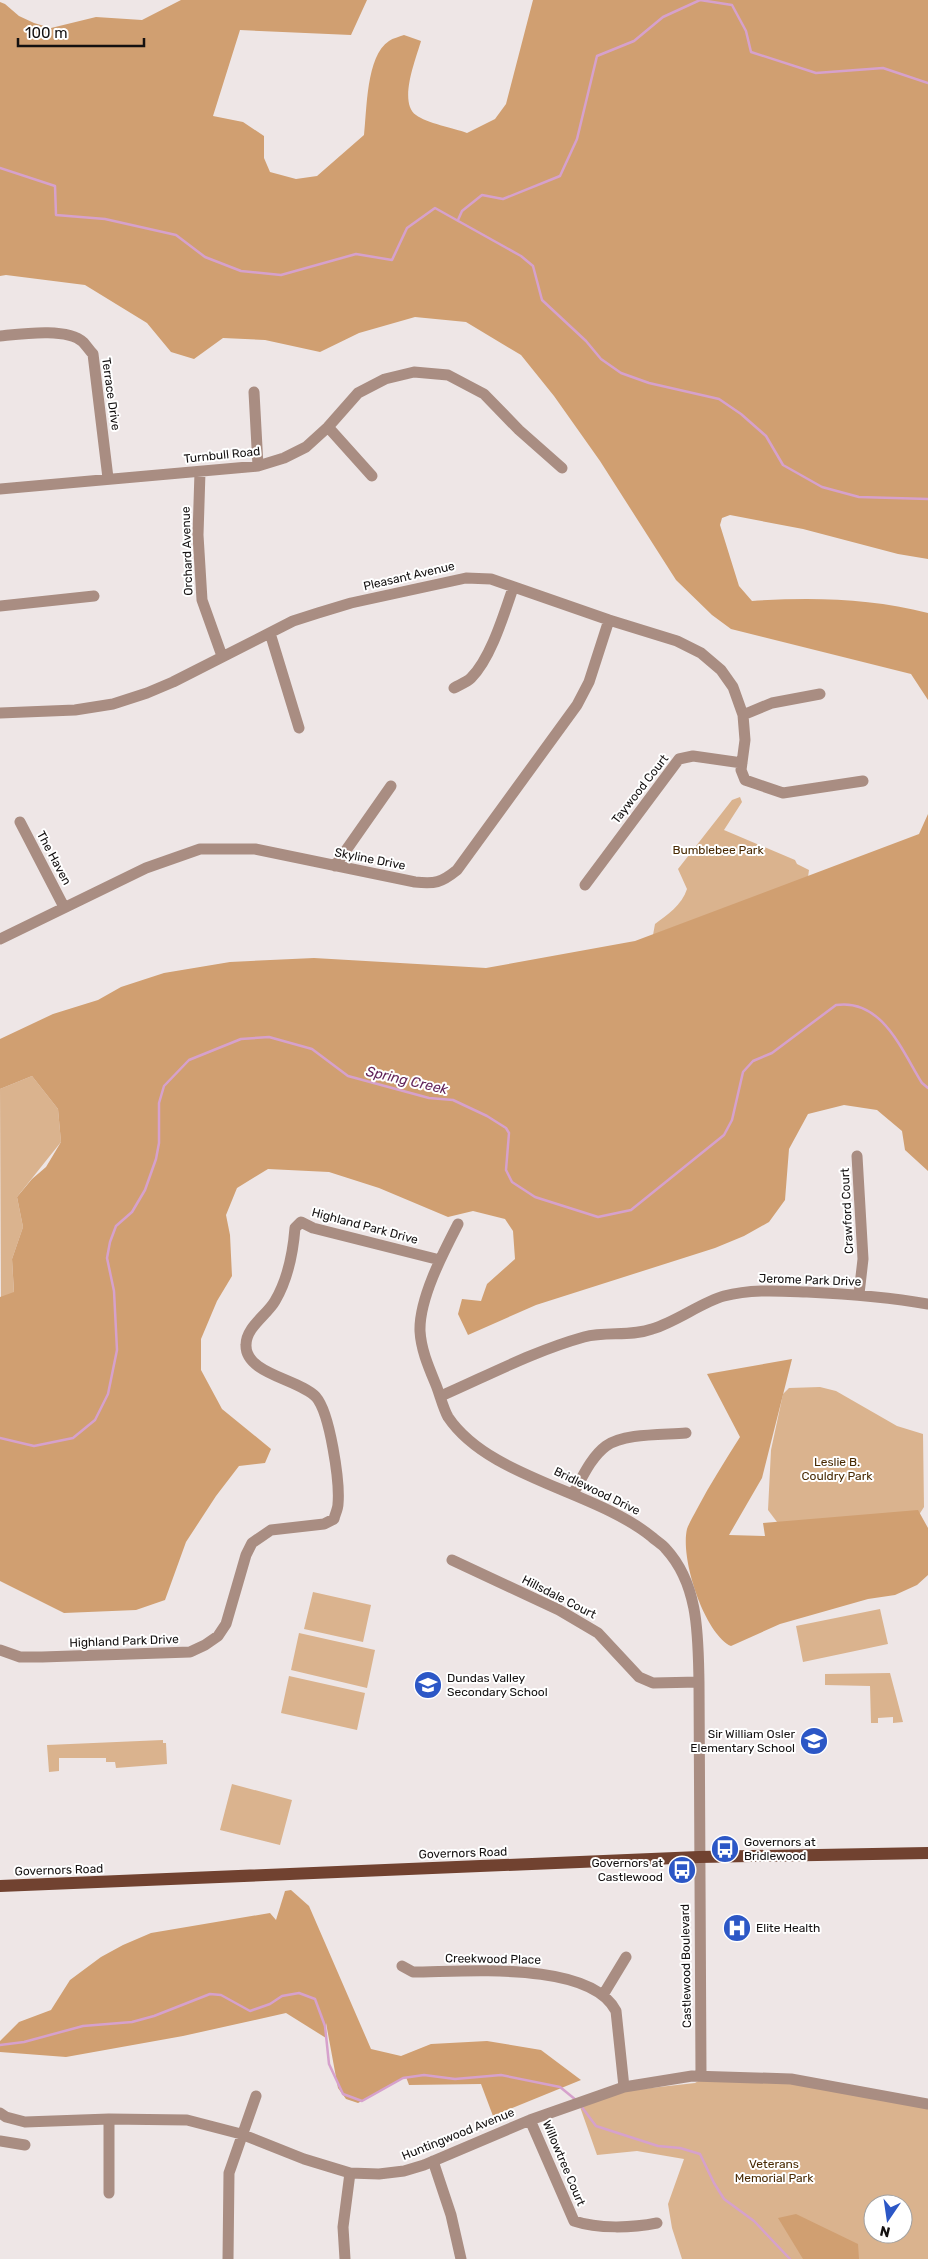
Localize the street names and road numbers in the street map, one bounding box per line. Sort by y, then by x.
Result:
street label: Terrace Drive [99,357,123,432]
street label: Turnbull Road [183,444,261,466]
street label: Orchard Avenue [178,506,196,596]
street label: Pleasant Avenue [362,559,456,593]
street label: Taywood Court [609,752,671,826]
street label: The Haven [34,829,74,887]
street label: Skyline Drive [333,845,407,873]
street label: Crawford Court [838,1167,856,1254]
street label: Highland Park Drive [310,1205,420,1247]
street label: Jerome Park Drive [758,1271,862,1289]
street label: Bridlewood Drive [552,1464,643,1518]
street label: Hillsdale Court [520,1572,599,1622]
street label: Highland Park Drive [69,1632,179,1650]
street label: Governors Road [418,1844,508,1862]
street label: Governors Road [14,1861,104,1879]
street label: Castlewood Boulevard [678,1904,694,2028]
street label: Creekwood Place [445,1951,541,1967]
street label: Huntingwood Avenue [400,2105,517,2163]
street label: Willowtree Court [540,2118,588,2208]

